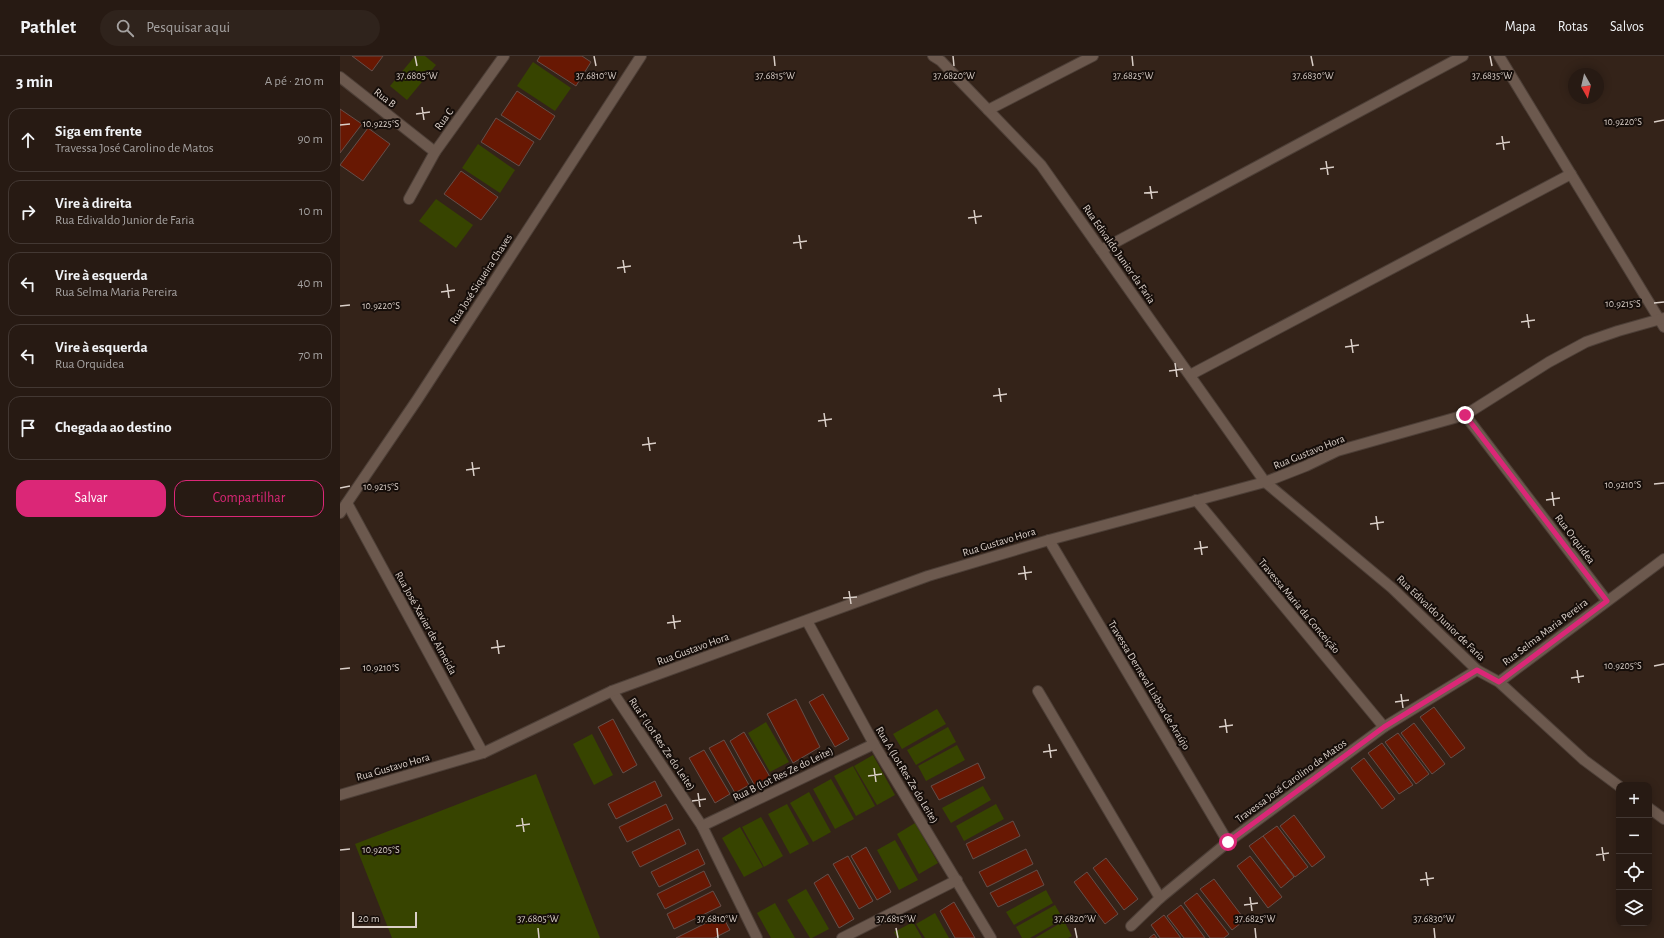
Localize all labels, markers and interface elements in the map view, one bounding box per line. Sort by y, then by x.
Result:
search box [100,10,380,46]
icon: search [114,17,136,39]
text: Pathlet [20,18,76,37]
text: Pesquisar aqui [146,20,230,35]
text: Mapa [1505,20,1536,34]
text: Rotas [1558,20,1588,34]
text: Salvos [1610,20,1644,34]
north arrow [1568,68,1604,104]
text: 37.6805°W [396,71,438,81]
text: 37.6810°W [576,71,616,81]
text: 37.6815°W [755,71,795,81]
text: 37.6820°W [933,71,975,81]
text: 37.6825°W [1113,71,1153,81]
text: 37.6830°W [1292,71,1334,81]
text: 37.6835°W [1472,71,1512,81]
text: 3 min [16,73,53,90]
text: A pé · 210 m [265,75,324,88]
street label: Rua B [372,86,398,110]
street label: Rua C [432,106,456,132]
text: 10.9220°S [1604,117,1642,127]
text: 10.9225°S [363,119,400,129]
text: Siga em frente [55,124,142,139]
icon: ahead [17,129,39,151]
text: 90 m [297,133,323,146]
text: Travessa José Carolino de Matos [55,142,214,155]
text: Vire à direita [55,196,132,211]
icon: right [17,201,39,223]
street label: Rua Edivaldo Junior da Faria [1081,202,1157,306]
text: 10 m [299,205,323,218]
text: Rua Edivaldo Junior de Faria [55,214,195,227]
street label: Rua José Siqueira Chaves [448,232,514,326]
text: Vire à esquerda [55,268,148,283]
icon: left [17,273,39,295]
text: 40 m [297,277,323,290]
text: Rua Selma Maria Pereira [55,286,177,299]
text: 10.9215°S [1605,299,1641,309]
text: 10.9220°S [362,301,400,311]
text: Vire à esquerda [55,340,148,355]
icon: left [17,345,39,367]
text: 70 m [298,349,323,362]
text: Rua Orquidea [55,358,124,371]
route end [1456,406,1474,424]
icon: arrive [17,417,39,439]
text: Chegada ao destino [55,420,172,435]
street label: Rua Gustavo Hora [1272,433,1346,471]
button: Salvar [16,480,166,517]
button: Compartilhar [174,480,324,517]
text: 10.9210°S [1605,480,1642,490]
text: 10.9215°S [363,482,399,492]
street label: Rua Orquidea [1553,512,1597,566]
street label: Rua Gustavo Hora [961,526,1037,558]
street label: Travessa Maria da Conceição [1256,557,1342,655]
street label: Rua José Xavier de Almeida [393,570,459,676]
street label: Rua Edivaldo Junior de Faria [1395,573,1487,663]
street label: Rua Selma Maria Pereira [1500,596,1590,668]
street label: Travessa Derneval Lisboa de Araújo [1106,618,1192,752]
street label: Rua Gustavo Hora [656,631,730,667]
text: 10.9205°S [1604,661,1642,671]
text: 10.9210°S [363,663,400,673]
street label: Rua F (Lot Res Ze do Leite) [627,696,697,792]
street label: Rua A (Lot Res Ze do Leite) [874,725,940,825]
street label: Travessa José Carolino de Matos [1233,737,1349,825]
street label: Rua B (Lot Res Ze do Leite) [731,745,835,803]
street label: Rua Gustavo Hora [355,751,431,783]
map controls [1616,782,1652,926]
button: + [1616,782,1652,818]
button: − [1616,818,1652,854]
route start [1219,833,1237,851]
text: 10.9205°S [362,845,400,855]
button: locate [1616,854,1652,890]
button: layers [1616,890,1652,926]
scale bar [352,910,417,929]
text: 20 m [358,913,379,924]
text: 37.6805°W [517,914,559,924]
text: 37.6810°W [697,914,737,924]
text: 37.6815°W [876,914,916,924]
text: 37.6820°W [1054,914,1096,924]
text: 37.6825°W [1235,914,1275,924]
text: 37.6830°W [1413,914,1455,924]

